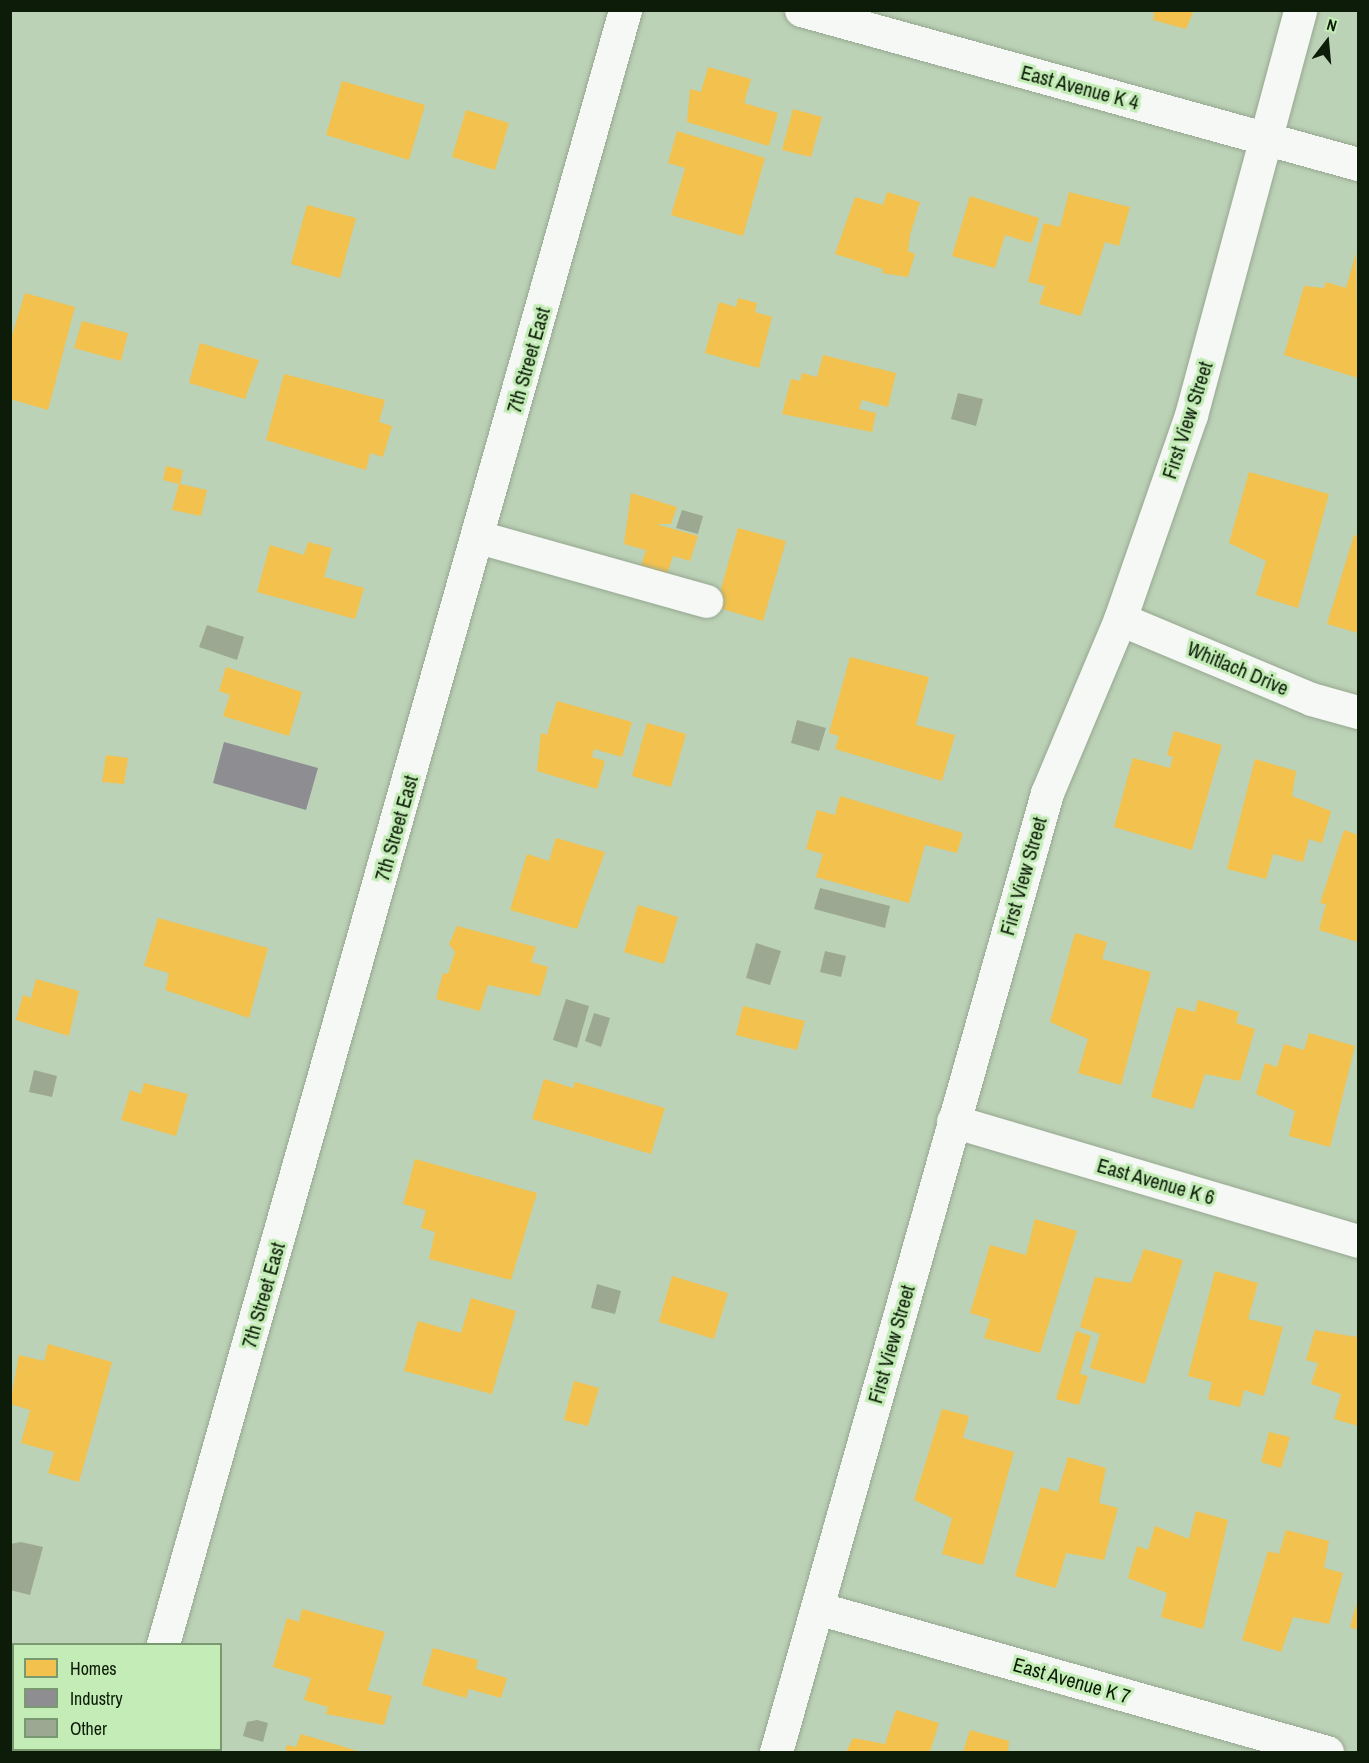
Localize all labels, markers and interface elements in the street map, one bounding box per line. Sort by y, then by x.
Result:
north arrow [1297,12,1357,72]
text: N [1324,13,1340,37]
street label: East Avenue K 4 [1018,60,1142,114]
street label: 7th Street East [502,305,554,415]
street label: First View Street [1157,358,1217,482]
street label: Whitlach Drive [1184,636,1292,700]
street label: 7th Street East [370,773,422,883]
street label: First View Street [995,814,1051,938]
street label: East Avenue K 6 [1094,1153,1218,1209]
street label: 7th Street East [237,1240,289,1350]
street label: First View Street [863,1282,919,1406]
legend [12,1643,222,1751]
street label: East Avenue K 7 [1010,1652,1134,1708]
text: Homes [70,1656,117,1681]
text: Industry [70,1686,123,1711]
text: Other [70,1716,107,1741]

